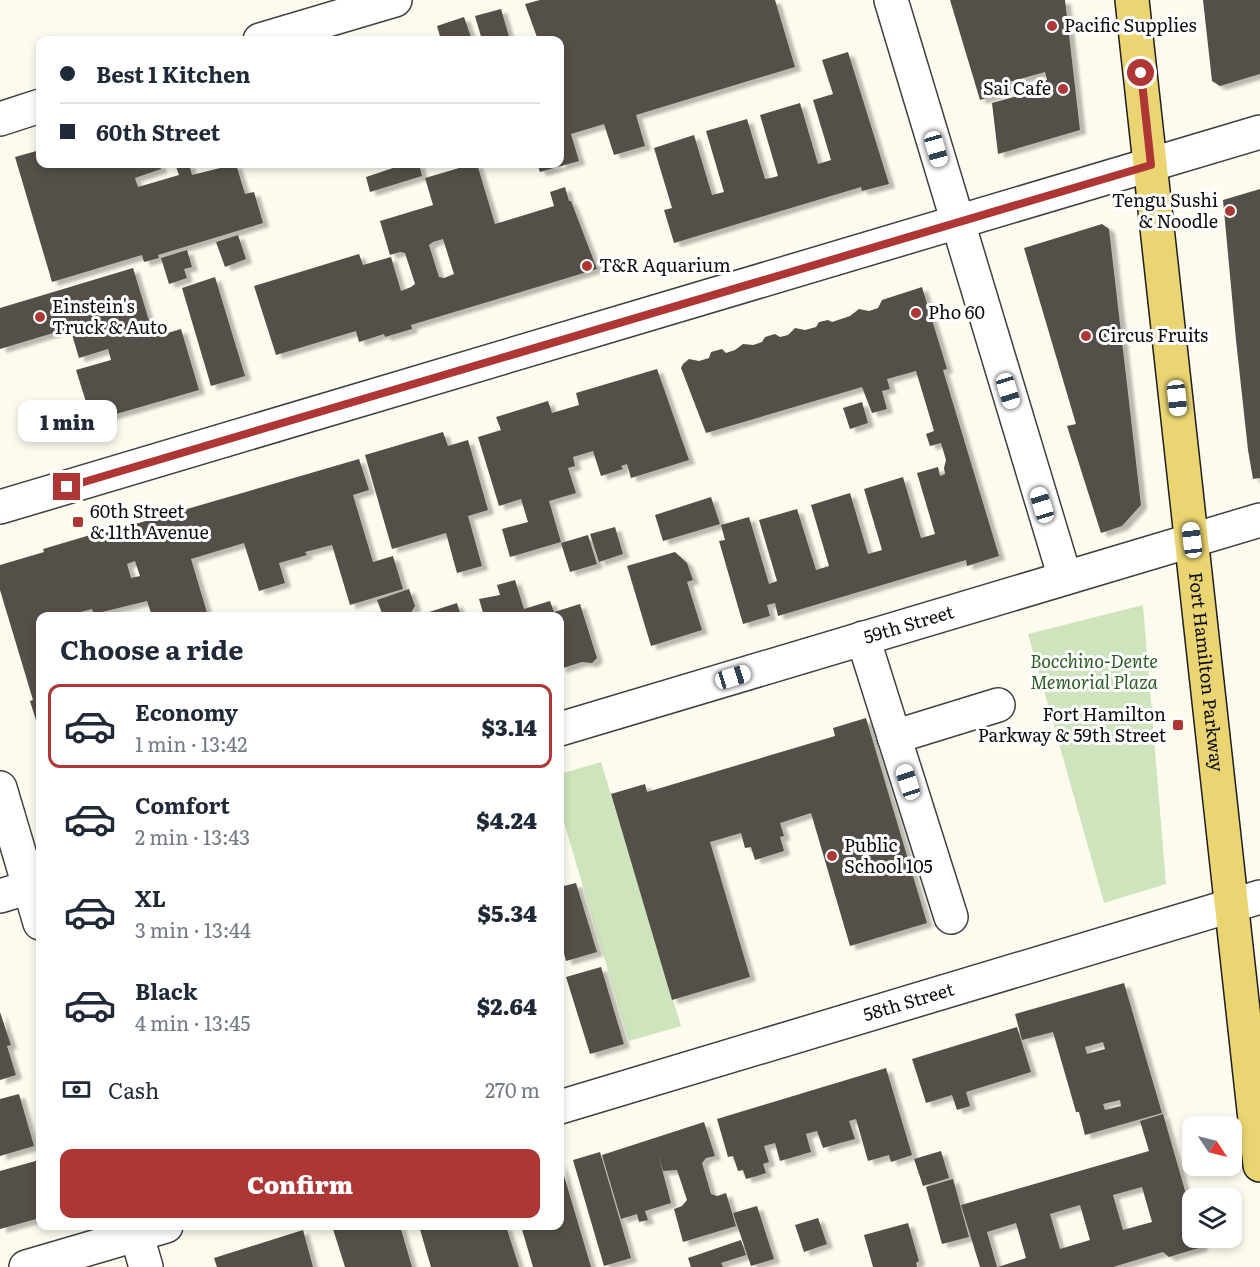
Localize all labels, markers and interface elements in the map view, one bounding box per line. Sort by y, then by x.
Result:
place label: Pacific Supplies [1064,11,1197,38]
marker: Pacific Supplies [1045,19,1059,33]
text: Best 1 Kitchen [96,57,251,90]
route start [1127,59,1154,86]
place label: Sai Cafe [983,74,1051,101]
marker: Sai Cafe [1056,82,1070,96]
text: 60th Street [96,115,220,148]
car [922,129,950,169]
place label: Tengu Sushi & Noodle [1112,186,1218,234]
marker: Tengu Sushi & Noodle [1223,204,1237,218]
place label: T&R Aquarium [599,251,731,278]
marker: T&R Aquarium [580,259,594,273]
place label: Einstein's Truck & Auto [52,292,168,340]
place label: Pho 60 [928,298,985,325]
marker: Pho 60 [909,306,923,320]
marker: Einstein's Truck & Auto [33,310,47,324]
place label: Circus Fruits [1098,321,1208,348]
marker: Circus Fruits [1079,329,1093,343]
car [994,371,1022,411]
car [1166,379,1188,417]
callout: 1 min [17,400,116,442]
text: 1 min [40,406,95,436]
route end [53,473,80,500]
car [1028,485,1056,525]
place label: 60th Street & 11th Avenue [90,497,209,545]
marker: 60th Street & 11th Avenue [71,515,85,529]
car [1181,521,1203,559]
street label: Fort Hamilton Parkway [1183,570,1232,774]
street label: 59th Street [860,597,957,650]
text: Choose a ride [60,628,243,668]
park label: Bocchino-Dente Memorial Plaza [1030,647,1158,695]
car [713,663,753,691]
text: Economy [135,695,238,728]
icon: car [63,699,117,753]
place label: Fort Hamilton Parkway & 59th Street [978,700,1167,748]
text: $3.14 [481,710,537,743]
marker: Fort Hamilton Parkway & 59th Street [1171,718,1185,732]
text: 1 min · 13:42 [135,728,248,758]
car [894,762,922,802]
text: Comfort [135,788,230,821]
icon: car [63,792,117,846]
text: $4.24 [476,803,537,836]
text: 2 min · 13:43 [135,821,250,851]
place label: Public School 105 [844,831,933,879]
marker: Public School 105 [825,849,839,863]
text: XL [135,881,166,914]
icon: car [63,885,117,939]
text: $5.34 [477,896,537,929]
text: 3 min · 13:44 [135,914,251,944]
text: Black [135,974,197,1007]
street label: 58th Street [860,974,958,1027]
icon: car [63,978,117,1032]
text: $2.64 [477,989,537,1022]
text: 4 min · 13:45 [135,1007,250,1037]
icon: cash [60,1073,93,1106]
text: Cash [108,1073,159,1106]
text: 270 m [485,1074,540,1104]
north arrow [1182,1116,1242,1176]
map controls [1182,1116,1242,1248]
button: Confirm [60,1149,540,1218]
button: layers [1182,1188,1242,1248]

